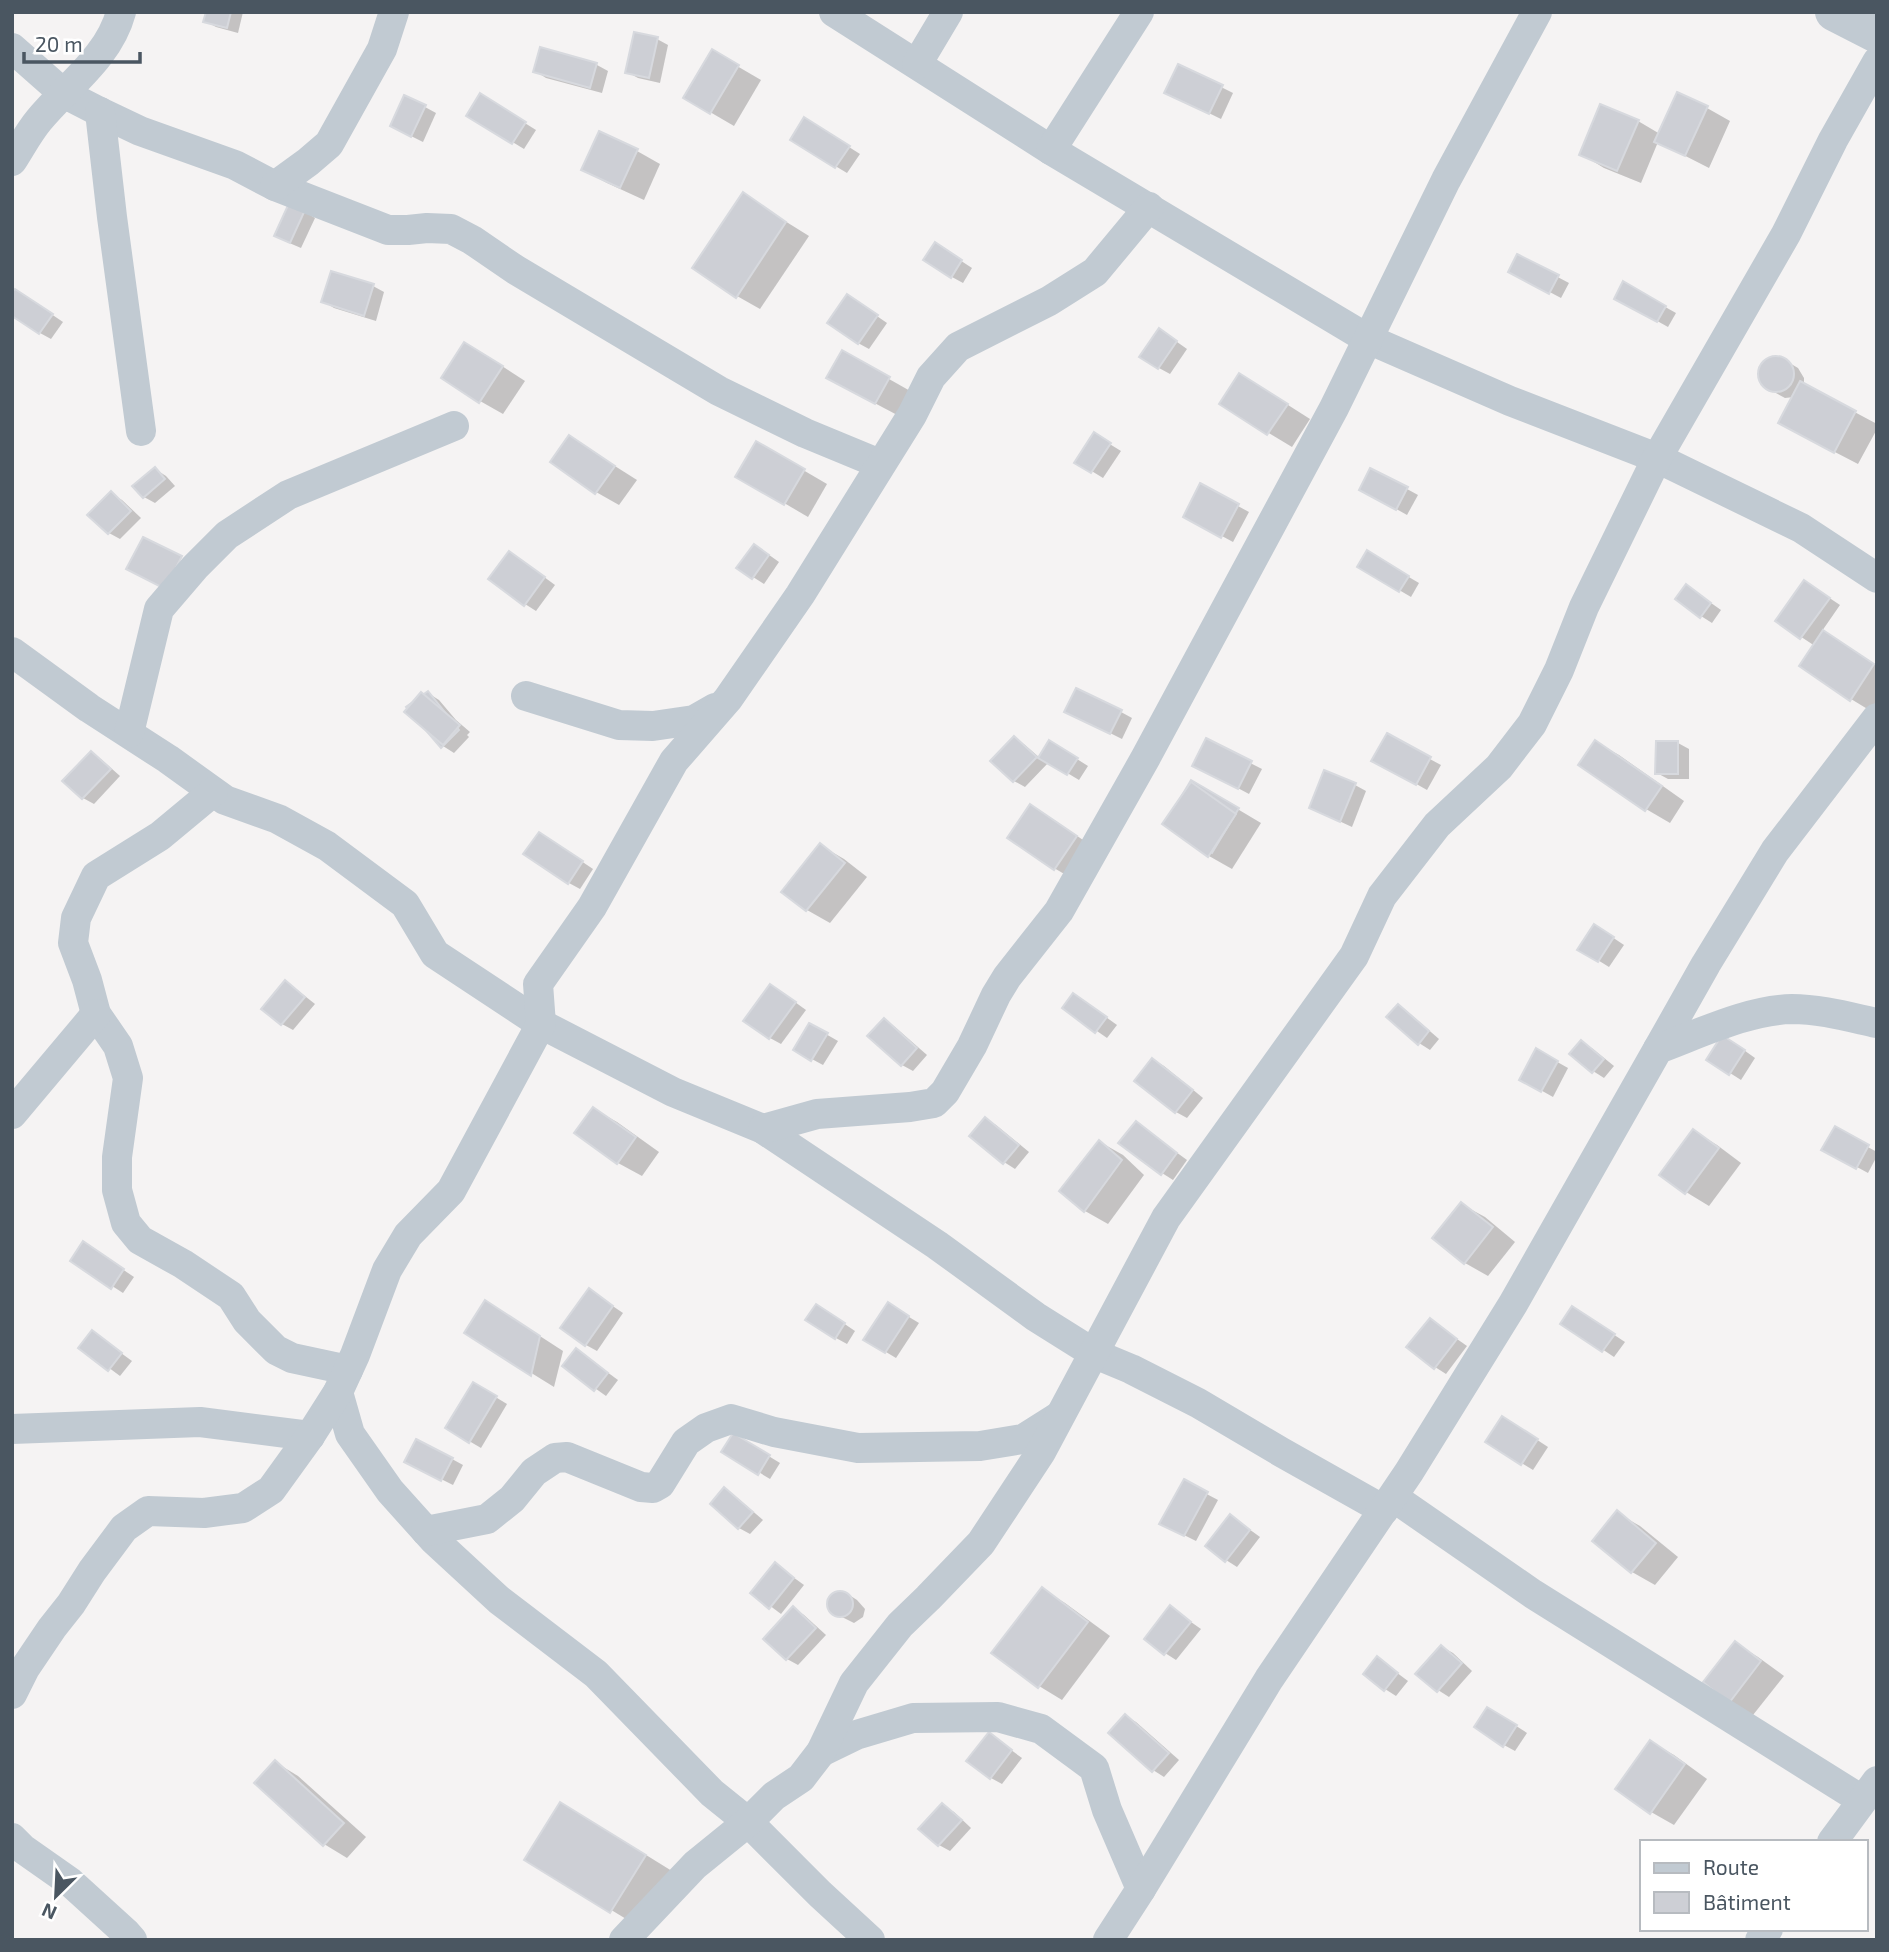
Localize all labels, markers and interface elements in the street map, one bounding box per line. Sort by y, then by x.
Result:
scale bar [24,21,140,65]
text: 20 m [35,31,83,56]
legend [1640,1840,1868,1931]
text: Route [1703,1854,1759,1879]
north arrow [21,1861,91,1931]
text: Bâtiment [1703,1889,1791,1914]
text: N [38,1899,60,1925]

